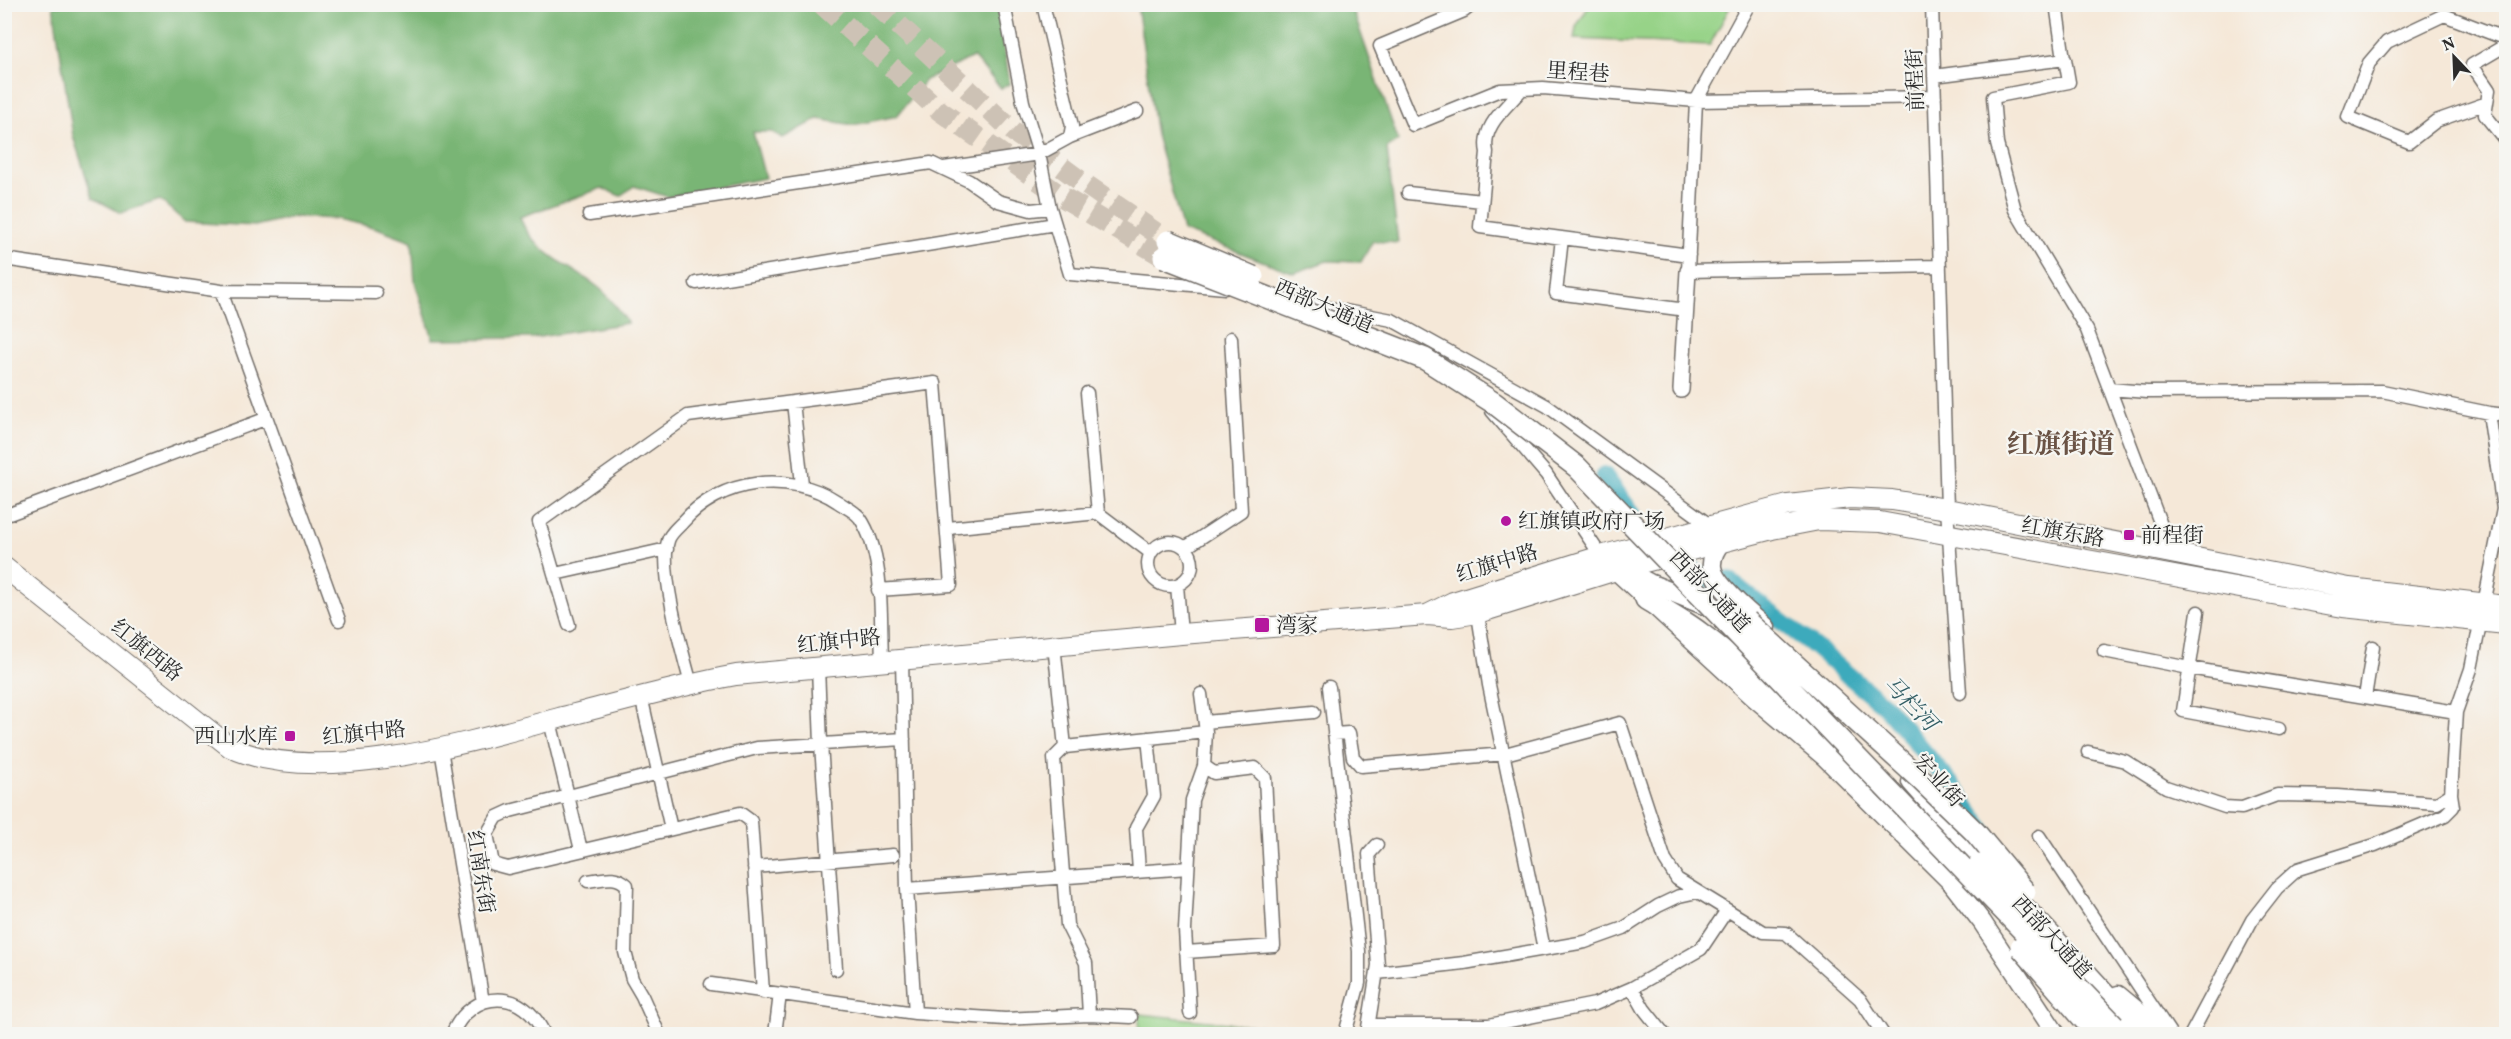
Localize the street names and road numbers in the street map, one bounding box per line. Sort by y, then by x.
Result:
street label: 前程街 [1901,48,1932,112]
street label: 里程巷 [1545,57,1610,90]
street label: 西部大通道 [1269,274,1377,341]
street label: 红旗东路 [2019,512,2107,555]
street label: 红旗中路 [1453,538,1542,591]
street label: 西部大通道 [1662,544,1756,640]
street label: 红旗西路 [104,613,188,689]
street label: 红旗中路 [796,624,882,661]
street label: 红旗中路 [321,716,407,753]
street label: 宏业街 [1906,748,1970,814]
street label: 红南东街 [459,828,500,916]
street label: 西部大通道 [2004,890,2097,986]

